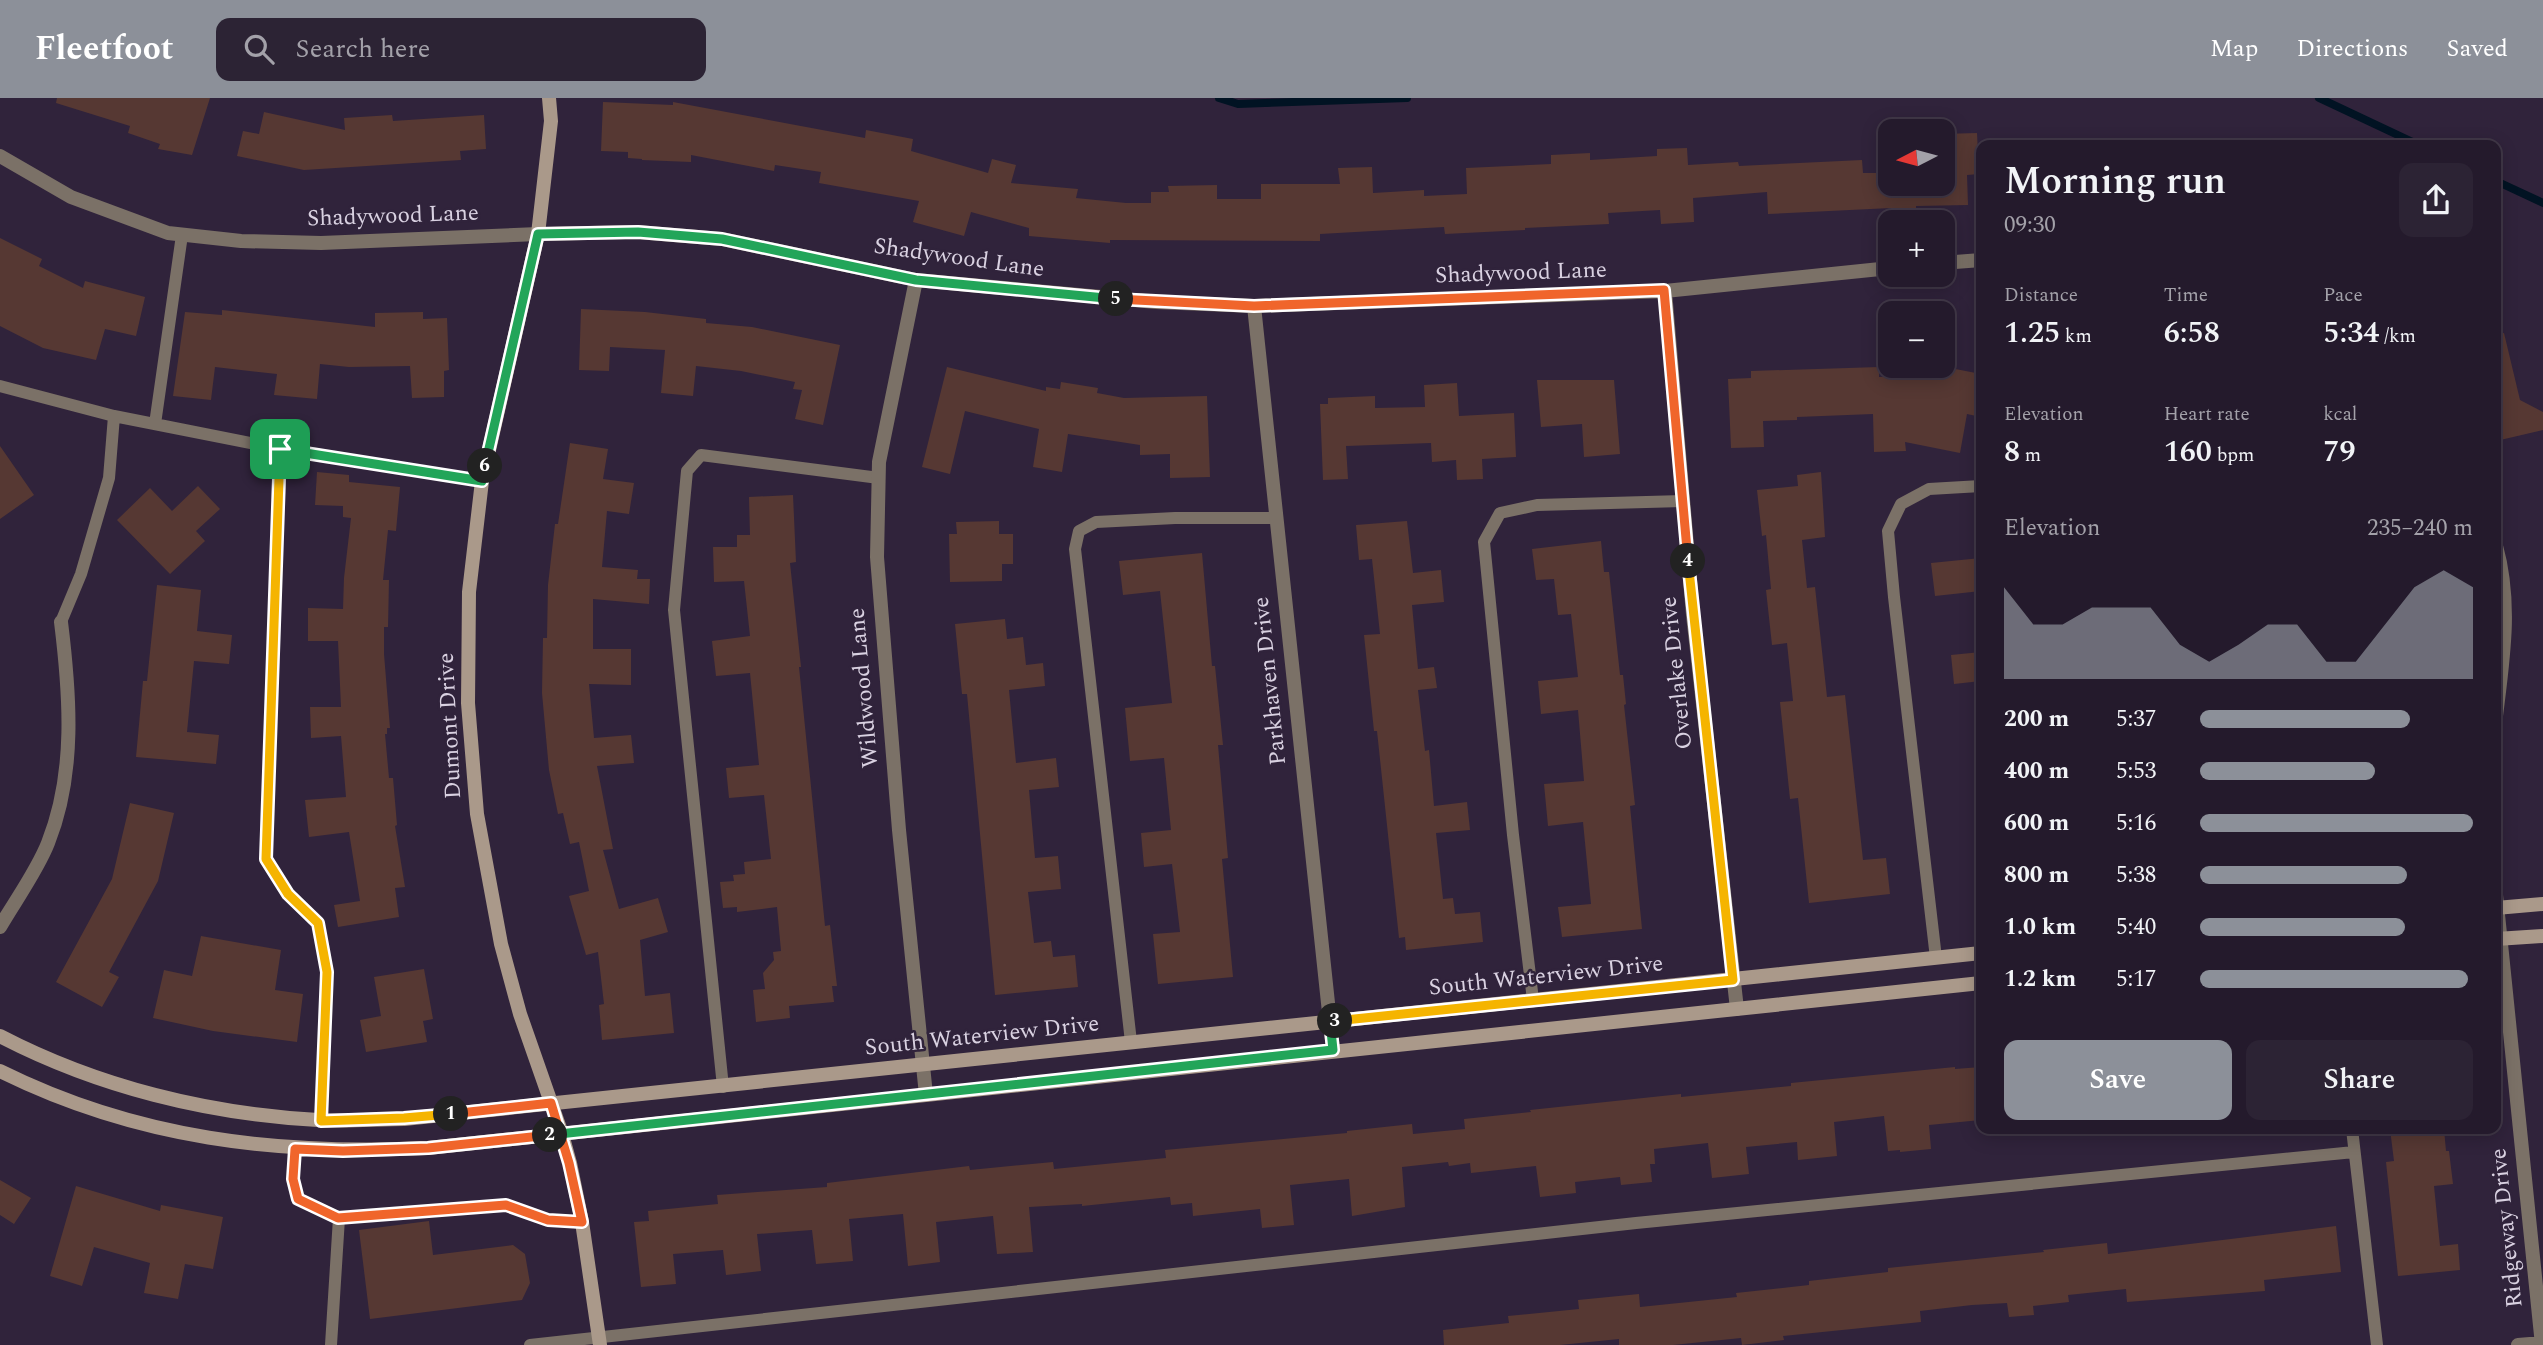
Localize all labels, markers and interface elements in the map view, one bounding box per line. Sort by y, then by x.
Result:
search box [216,18,706,81]
text: Fleetfoot [35,24,174,74]
text: Search here [296,29,430,69]
icon: search [240,30,278,68]
text: Map [2210,31,2258,67]
text: Directions [2296,31,2408,67]
text: Saved [2446,31,2508,67]
north arrow [1878,119,1955,196]
map controls [1878,119,1955,378]
text: Morning run [2004,153,2226,211]
button: share [2399,163,2473,237]
street label: Shadywood Lane [306,196,480,236]
text: 09:30 [2004,208,2056,243]
button: + [1878,210,1955,287]
street label: Shadywood Lane [871,229,1047,287]
street label: Shadywood Lane [1434,253,1608,293]
text: Distance [2004,281,2078,310]
text: Time [2164,281,2208,310]
text: Pace [2323,281,2363,310]
pin: 5 [1098,282,1134,316]
text: 5 [1110,284,1121,313]
button: − [1878,301,1955,378]
text: 1.25 [2004,310,2060,356]
text: 6:58 [2164,310,2220,356]
text: 5:34 [2323,310,2379,356]
text: km [2060,322,2092,351]
text: /km [2379,322,2416,351]
text: Elevation [2004,400,2084,429]
text: Heart rate [2164,400,2250,429]
text: kcal [2323,400,2357,429]
pin [250,419,310,479]
text: 8 [2004,429,2020,475]
text: 160 [2164,429,2212,475]
text: 79 [2323,429,2356,475]
icon: arrive [261,430,299,468]
text: m [2020,441,2041,470]
text: bpm [2212,441,2254,470]
pin: 6 [468,448,503,484]
text: 6 [479,451,490,480]
text: Elevation [2004,511,2100,546]
text: 235–240 m [2367,511,2473,546]
pin: 4 [1670,544,1706,578]
text: 4 [1682,546,1693,575]
street label: Parkhaven Drive [1244,595,1296,767]
street label: Overlake Drive [1652,595,1702,751]
street label: Wildwood Lane [840,607,888,769]
street label: Dumont Drive [429,652,471,800]
text: 200 m [2004,702,2069,737]
text: 5:37 [2116,702,2156,737]
text: 400 m [2004,754,2069,789]
text: 5:53 [2116,754,2156,789]
text: 600 m [2004,806,2069,841]
text: 5:16 [2116,806,2156,841]
text: 800 m [2004,858,2069,893]
text: 5:38 [2116,858,2156,893]
text: 1.0 km [2004,910,2076,945]
text: 5:40 [2116,910,2156,945]
street label: South Waterview Drive [1427,946,1665,1006]
text: 1.2 km [2004,962,2076,997]
text: 5:17 [2116,962,2156,997]
pin: 3 [1318,1004,1352,1038]
street label: South Waterview Drive [863,1006,1101,1066]
text: 3 [1329,1006,1340,1035]
button: Save [2004,1040,2232,1120]
button: Share [2246,1040,2473,1120]
pin: 1 [434,1096,468,1132]
text: 1 [445,1099,456,1128]
pin: 2 [532,1118,568,1152]
text: 2 [544,1120,555,1149]
street label: Ridgeway Drive [2481,1146,2533,1310]

